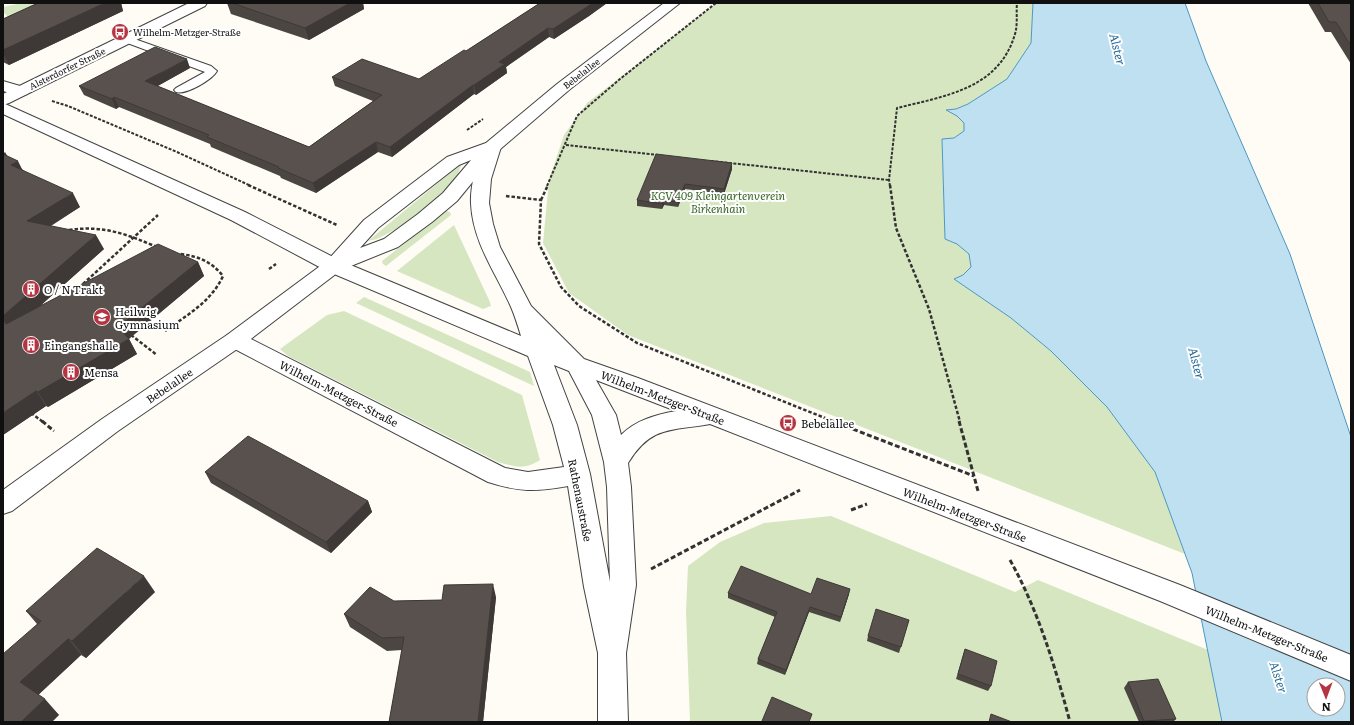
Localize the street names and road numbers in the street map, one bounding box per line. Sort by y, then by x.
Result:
street label: Alsterdorfer Straße [26,43,108,93]
street label: Bebelallee [560,54,603,92]
street label: Wilhelm-Metzger-Straße [277,356,401,430]
street label: Bebelallee [142,363,196,406]
street label: Wilhelm-Metzger-Straße [599,366,728,428]
street label: Rathenaustraße [565,457,597,543]
street label: Wilhelm-Metzger-Straße [901,483,1030,545]
street label: Wilhelm-Metzger-Straße [1203,601,1331,665]

